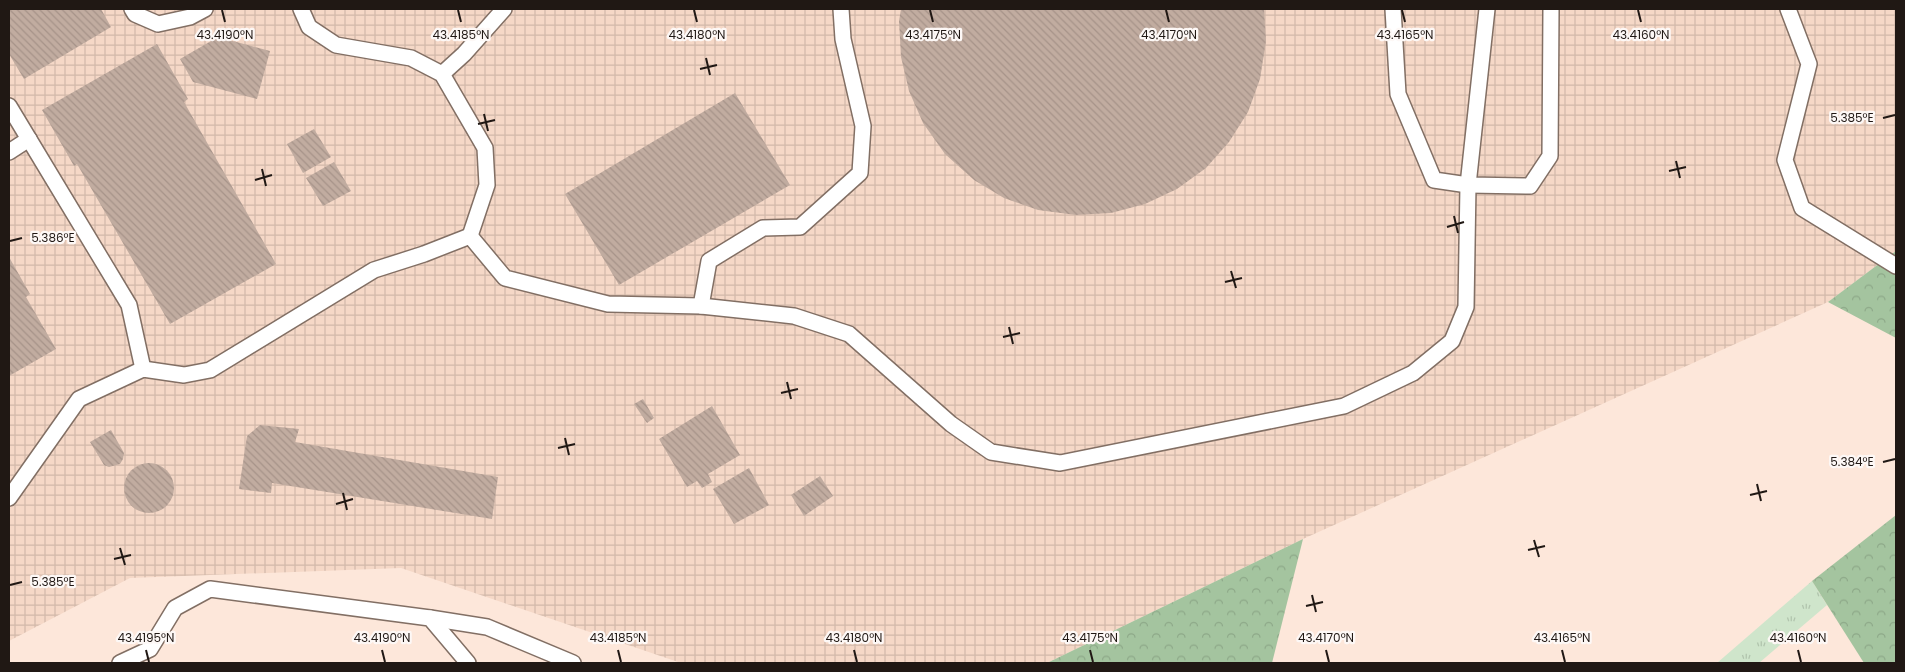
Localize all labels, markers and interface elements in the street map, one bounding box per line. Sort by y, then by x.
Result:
text: 43.4190°N [197,26,253,43]
text: 43.4185°N [433,26,490,43]
text: 43.4180°N [669,26,726,43]
text: 43.4175°N [905,26,961,43]
text: 43.4170°N [1141,26,1197,43]
text: 43.4165°N [1376,26,1434,43]
text: 43.4160°N [1612,26,1670,43]
text: 5.385°E [1830,109,1874,126]
text: 5.386°E [31,229,75,246]
text: 5.384°E [1830,453,1874,470]
text: 5.385°E [31,573,75,590]
text: 43.4195°N [118,629,174,646]
text: 43.4190°N [354,629,410,646]
text: 43.4185°N [590,629,647,646]
text: 43.4180°N [826,629,883,646]
text: 43.4175°N [1062,629,1118,646]
text: 43.4170°N [1298,629,1354,646]
text: 43.4165°N [1533,629,1591,646]
text: 43.4160°N [1769,629,1827,646]

